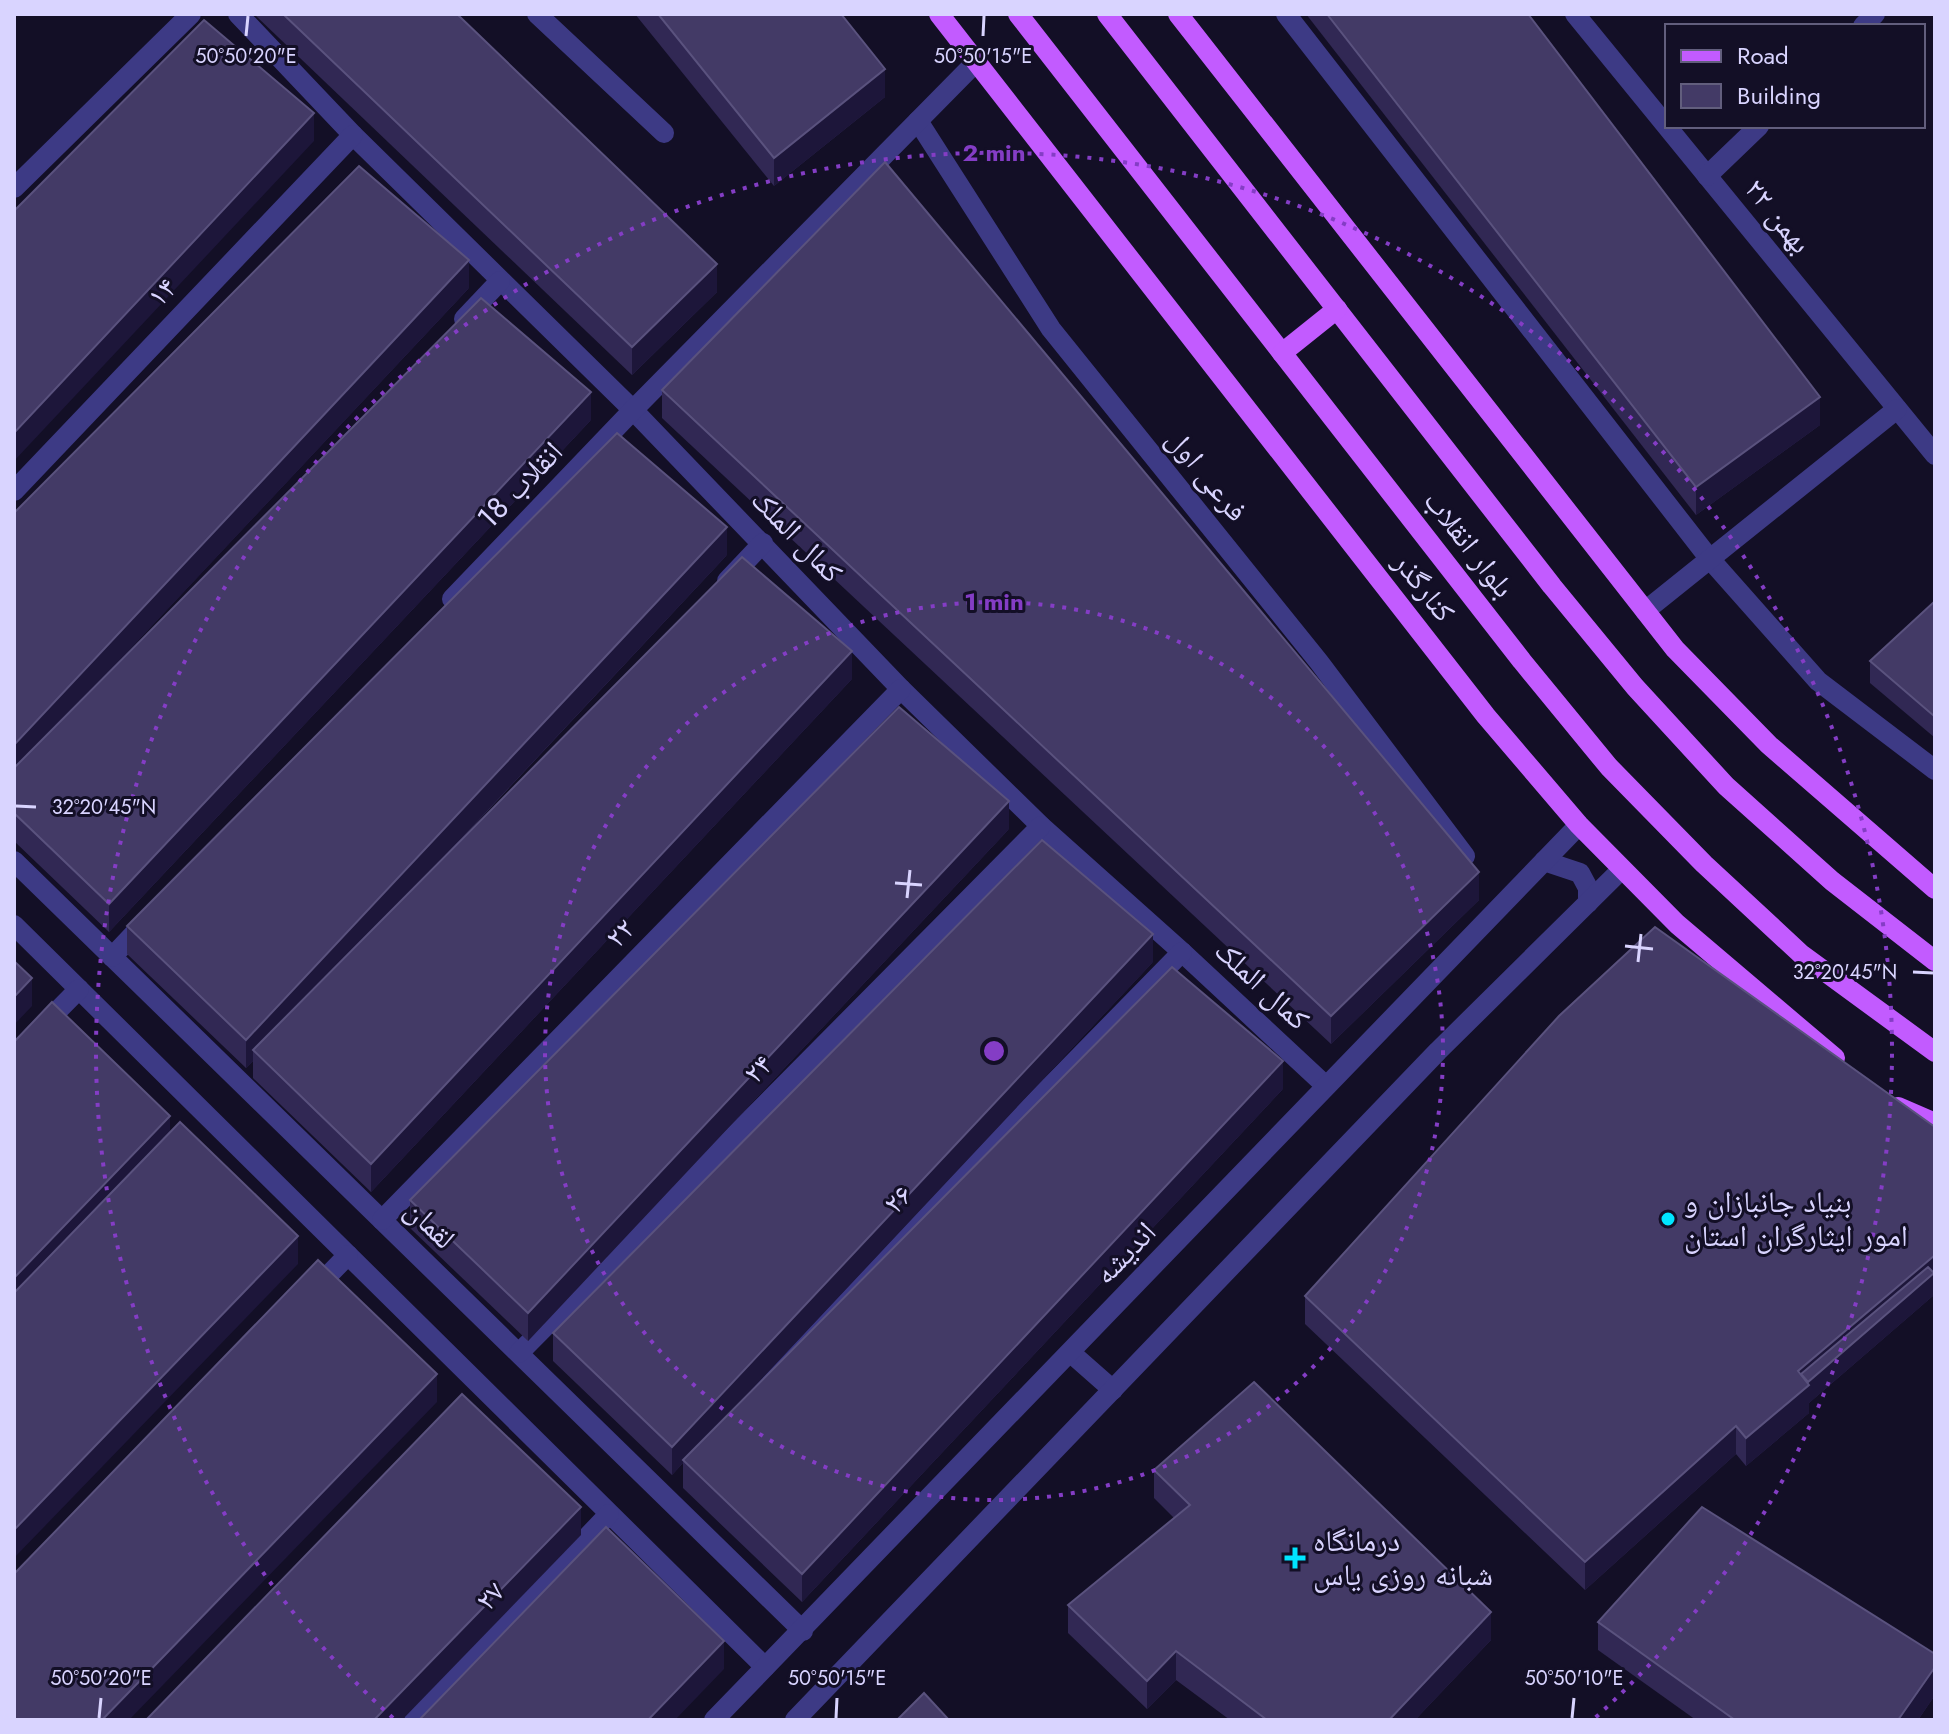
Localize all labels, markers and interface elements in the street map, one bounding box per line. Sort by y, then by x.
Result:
legend [1665,24,1925,128]
text: Road [1737,38,1789,73]
text: 50°50'20"E [195,42,297,71]
text: 50°50'15"E [934,42,1032,71]
text: Building [1737,78,1821,113]
text: 2 min [962,135,1026,170]
street label: ۲۲ بهمن [1735,169,1822,262]
street label: ۱۴ [137,267,186,316]
street label: فرعی اول [1157,419,1258,530]
street label: انقلاب 18 [467,431,572,538]
street label: کمال الملک [742,479,853,592]
street label: بلوار انقلاب [1414,481,1525,607]
street label: کنارگذر [1383,542,1466,631]
text: 1 min [964,584,1024,619]
text: 32°20'45"N [52,793,156,822]
street label: ۲۲ [595,908,644,957]
street label: کمال الملک [1205,929,1319,1040]
text: 32°20'45"N [1793,958,1897,987]
centre of rings [980,1037,1008,1065]
street label: ۲۴ [733,1044,782,1093]
street label: ۲۶ [873,1174,922,1223]
place label: بنیاد جانبازان و امور ایثارگران استان [1684,1180,1908,1257]
street label: لقمان [395,1189,465,1258]
marker: بنیاد جانبازان و امور ایثارگران استان [1659,1210,1677,1228]
street label: اندیشه [1084,1211,1166,1294]
place label: درمانگاه شبانه روزی یاس [1313,1519,1493,1596]
marker: درمانگاه شبانه روزی یاس [1284,1547,1306,1569]
street label: ۲۷ [465,1571,515,1620]
text: 50°50'20"E [50,1664,152,1693]
text: 50°50'15"E [788,1664,886,1693]
text: 50°50'10"E [1524,1664,1624,1693]

